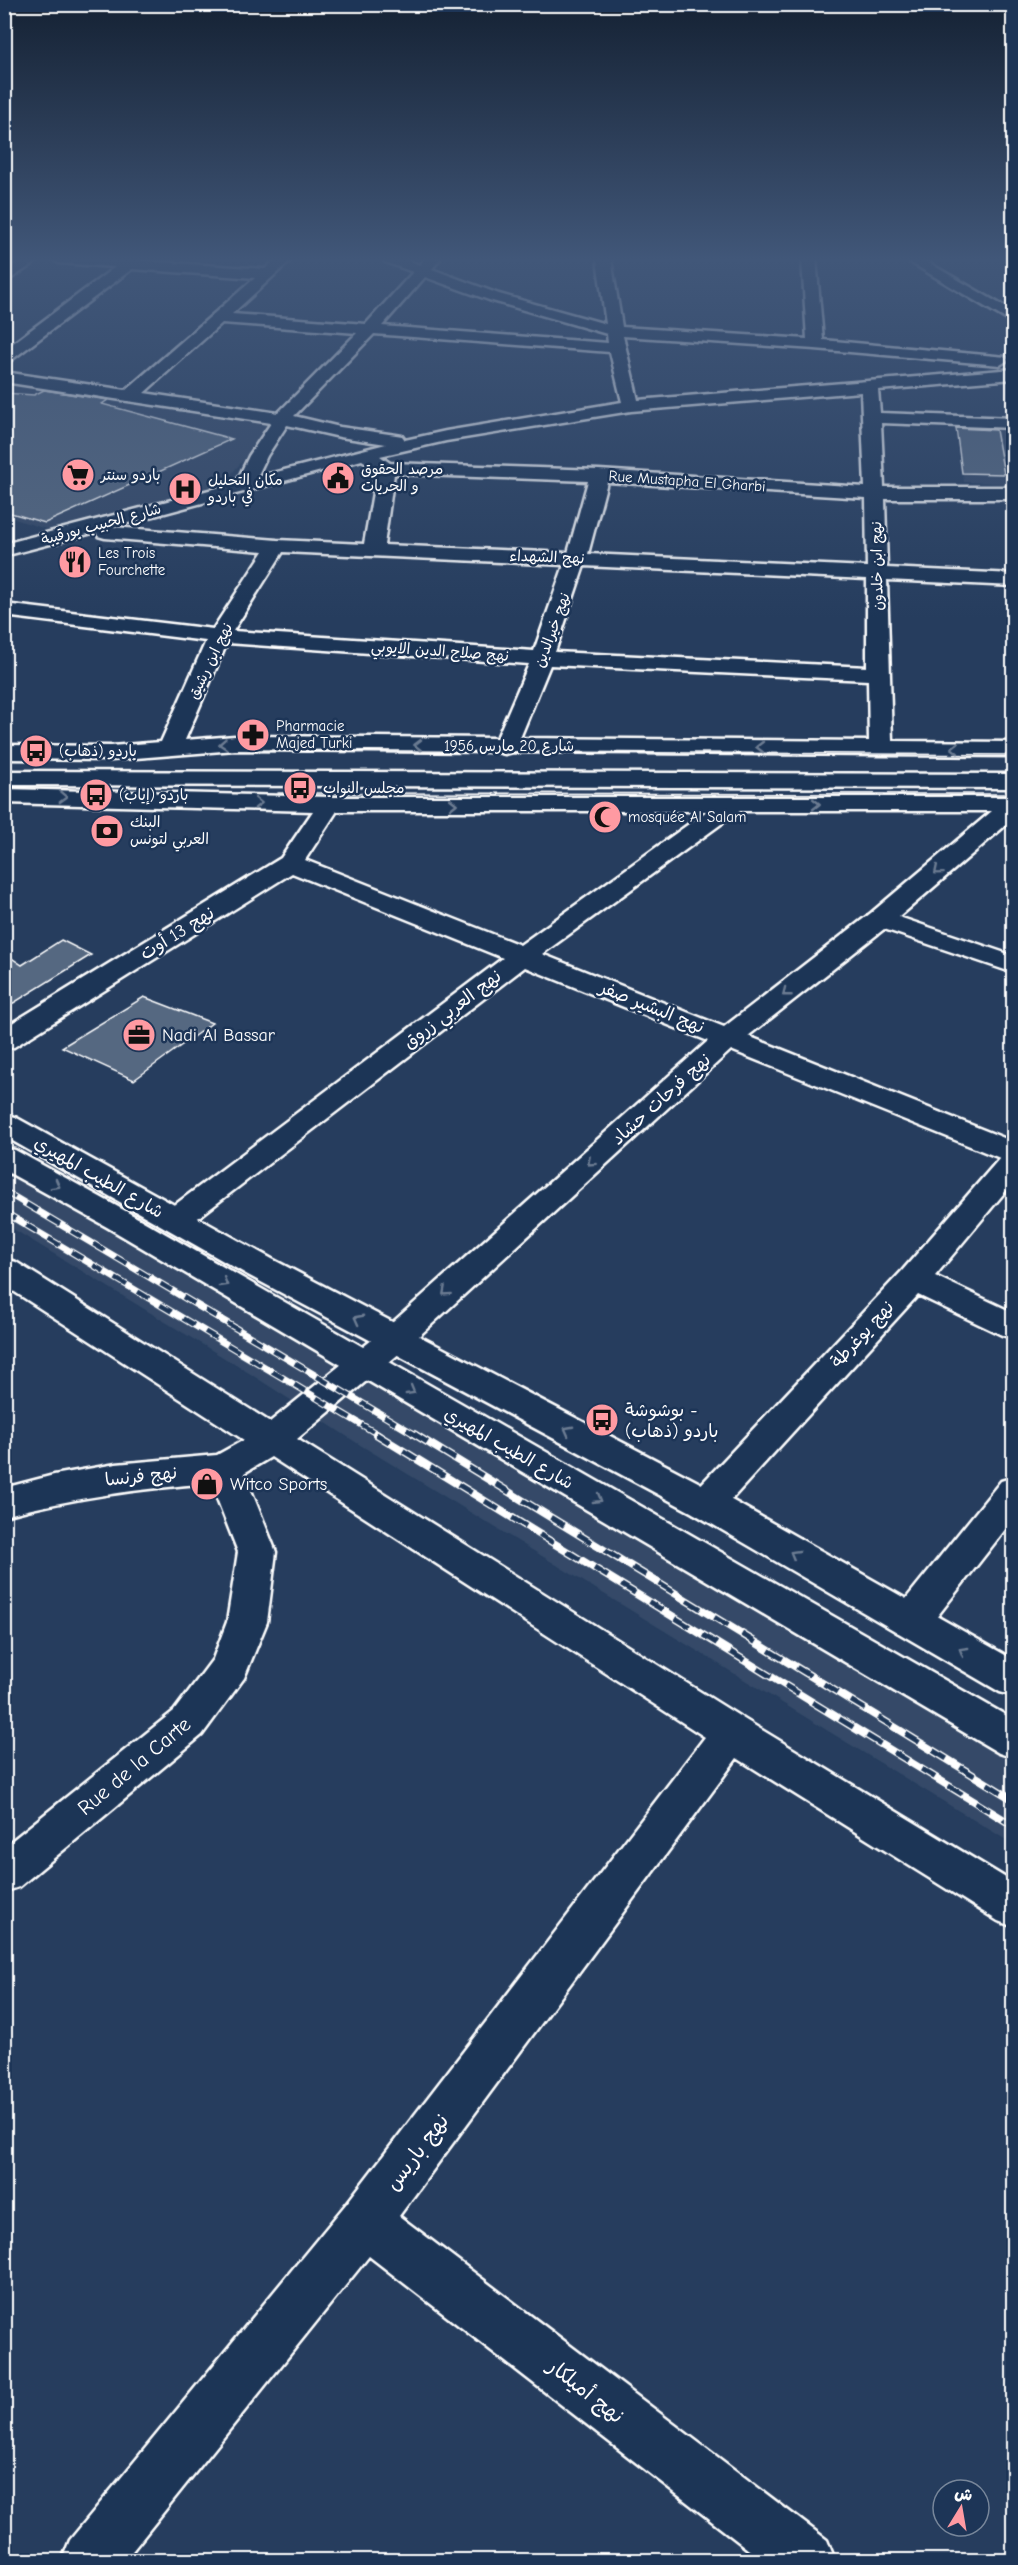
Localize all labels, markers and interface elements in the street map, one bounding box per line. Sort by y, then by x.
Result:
supermarket icon: باردو سنتر [60,457,96,493]
public building icon: مرصد الحقوق و الحريات [320,460,356,496]
place label: مرصد الحقوق و الحريات [361,460,443,495]
place label: باردو سنتر [99,466,161,484]
street label: Rue Mustapha El Gharbi [608,467,766,495]
hospital icon: مكان التحليل في باردو [167,471,203,507]
place label: مكان التحليل في باردو [207,471,283,507]
street label: شارع الحبيب بورقيبة [39,499,163,550]
street label: نهج ابن خلدون [867,521,888,611]
restaurant icon: Les Trois Fourchette [57,544,93,580]
place label: Les Trois Fourchette [98,544,166,579]
street label: نهج الشهداء [509,547,585,568]
street label: نهج خيرالدين [530,590,575,670]
street label: نهج ابن رشيق [184,620,237,702]
street label: نهج صلاح الدين الايوبي [370,637,510,669]
pharmacy icon: Pharmacie Majed Turki [235,717,271,753]
place label: Pharmacie Majed Turki [276,717,352,752]
bus stop icon: باردو (ذهاب) [18,733,54,769]
one-way arrow [219,737,228,750]
street label: شارع 20 مارس 1956 [444,737,574,756]
one-way arrow [414,739,423,751]
one-way arrow [756,741,765,753]
place label: باردو (ذهاب) [59,742,137,760]
one-way arrow [951,742,960,754]
bus stop icon: مجلس النواب [282,770,318,806]
bus stop icon: باردو (إياب) [78,777,114,813]
place label: مجلس النواب [323,779,404,798]
place label: باردو (إياب) [119,786,188,805]
one-way arrow [58,791,67,803]
one-way arrow [253,797,262,809]
one-way arrow [448,798,457,810]
one-way arrow [811,798,820,810]
mosque icon: mosquée Al Salam [587,799,623,835]
place label: mosquée Al Salam [628,808,746,826]
bank icon: البنك العربي لتونس [89,813,125,849]
place label: البنك العربي لتونس [130,813,209,852]
one-way arrow [934,863,945,874]
street label: نهج 13 أوت [136,902,219,965]
street label: نهج العربي زروق [399,966,509,1057]
street label: نهج البشير صفر [594,976,707,1039]
one-way arrow [781,985,792,996]
office icon: Nadi Al Bassar [121,1017,157,1053]
place label: Nadi Al Bassar [162,1025,276,1046]
street label: نهج فرحات حشاد [607,1049,716,1150]
street label: شارع الطيب المهيري [29,1132,167,1225]
one-way arrow [587,1155,598,1166]
one-way arrow [49,1178,60,1189]
one-way arrow [218,1276,228,1288]
one-way arrow [442,1285,453,1296]
street label: نهج يوغرطة [826,1297,899,1373]
one-way arrow [354,1315,364,1326]
one-way arrow [405,1384,415,1395]
place label: بوشوشة - باردو (ذهاب) [625,1400,719,1442]
bus stop icon: بوشوشة - باردو (ذهاب) [584,1402,620,1438]
street label: شارع الطيب المهيري [439,1403,577,1496]
one-way arrow [563,1426,574,1437]
street label: نهج فرنسا [104,1462,178,1492]
shop icon: Witco Sports [189,1466,225,1502]
place label: Witco Sports [230,1474,327,1495]
one-way arrow [592,1492,602,1504]
one-way arrow [790,1549,800,1561]
one-way arrow [959,1647,969,1658]
street label: Rue de la Carte [73,1712,195,1820]
street label: نهج باريس [380,2109,455,2196]
street label: نهج أميلكار [540,2353,629,2430]
north arrow [931,2478,991,2538]
text: ش [953,2484,974,2505]

